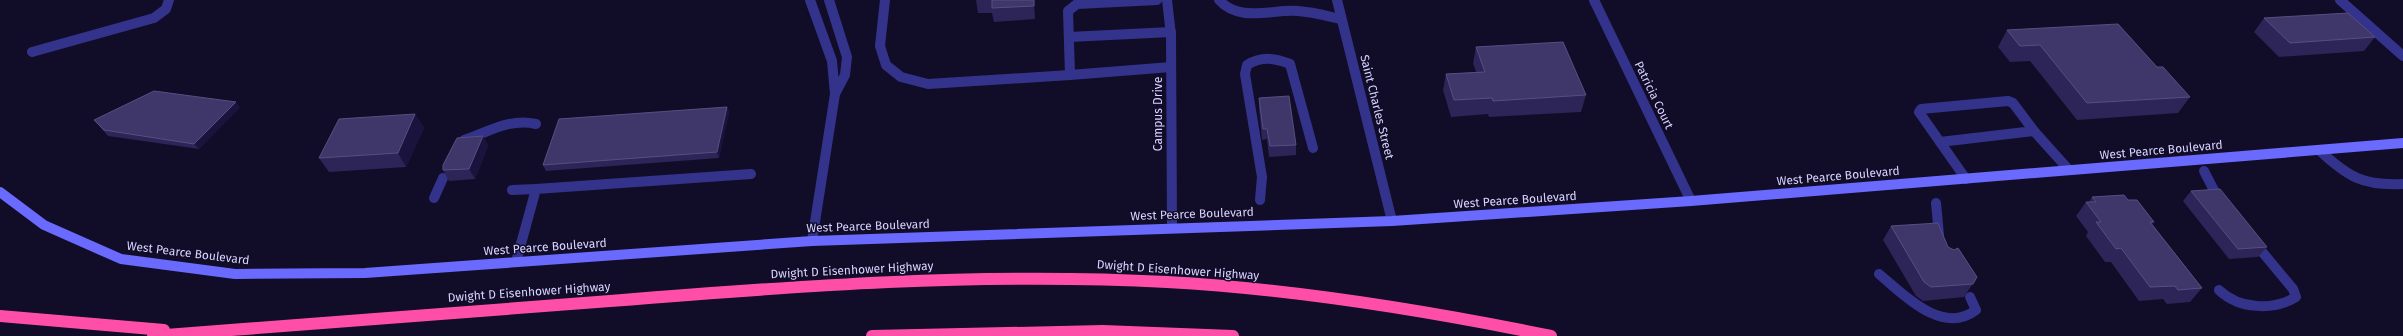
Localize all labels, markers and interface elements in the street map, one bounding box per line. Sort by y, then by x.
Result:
street label: Saint Charles Street [1357,53,1397,161]
street label: Patricia Court [1632,59,1677,132]
street label: Campus Drive [1151,77,1165,151]
street label: West Pearce Boulevard [2099,138,2223,162]
street label: West Pearce Boulevard [1776,164,1900,188]
street label: West Pearce Boulevard [1453,189,1577,211]
street label: West Pearce Boulevard [1130,205,1254,223]
street label: West Pearce Boulevard [806,217,930,235]
street label: West Pearce Boulevard [483,236,607,258]
street label: West Pearce Boulevard [126,239,250,267]
street label: Dwight D Eisenhower Highway [1096,257,1260,283]
street label: Dwight D Eisenhower Highway [770,259,934,281]
street label: Dwight D Eisenhower Highway [447,279,611,305]

